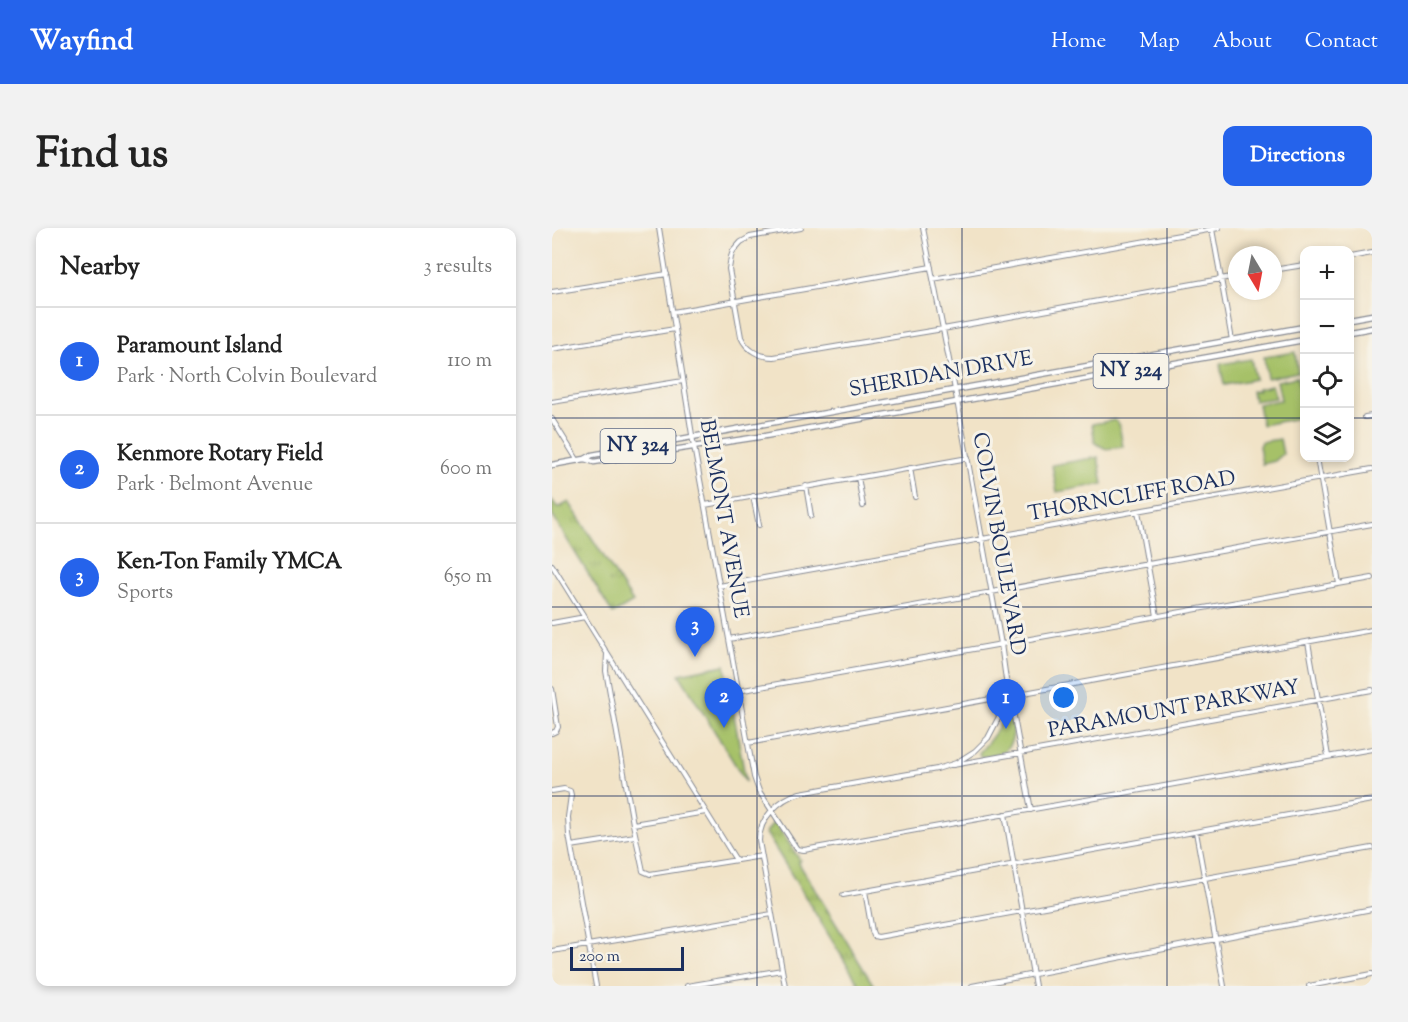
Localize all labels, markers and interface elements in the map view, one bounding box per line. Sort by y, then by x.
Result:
text: Wayfind [30,22,133,62]
text: Home [1051,27,1106,57]
text: Map [1139,27,1180,57]
text: About [1213,27,1272,57]
text: Contact [1305,27,1378,57]
text: Find us [36,126,168,186]
button: Directions [1223,126,1372,186]
north arrow [1228,246,1282,300]
map controls [1300,246,1354,462]
button: + [1300,246,1354,300]
text: Nearby [60,249,140,286]
text: 3 results [423,253,492,282]
button: − [1300,300,1354,354]
text: Paramount Island [117,331,282,363]
street label: SHERIDAN DRIVE [847,344,1035,406]
text: 1 [76,347,83,376]
text: 110 m [447,347,492,376]
road number: NY 324 [1094,354,1168,388]
button: locate [1300,354,1354,408]
text: Park · North Colvin Boulevard [117,363,377,392]
button: layers [1300,408,1354,462]
street label: BELMONT AVENUE [691,417,755,621]
road number: NY 324 [600,429,676,463]
street label: COLVIN BOULEVARD [964,430,1032,658]
text: Kenmore Rotary Field [117,439,323,471]
text: 2 [75,455,84,484]
text: 600 m [440,455,492,484]
street label: THORNCLIFF ROAD [1026,464,1238,530]
text: Park · Belmont Avenue [117,471,313,500]
text: Ken-Ton Family YMCA [117,547,342,579]
text: 3 [75,563,84,592]
text: 650 m [444,563,492,592]
text: Sports [117,579,173,608]
pin: 3 [676,608,714,657]
street label: PARAMOUNT PARKWAY [1046,673,1302,747]
pin: 2 [704,678,744,728]
pin: 1 [986,680,1026,729]
your location [1049,683,1078,712]
scale bar [570,944,684,972]
text: 200 m [579,946,620,969]

